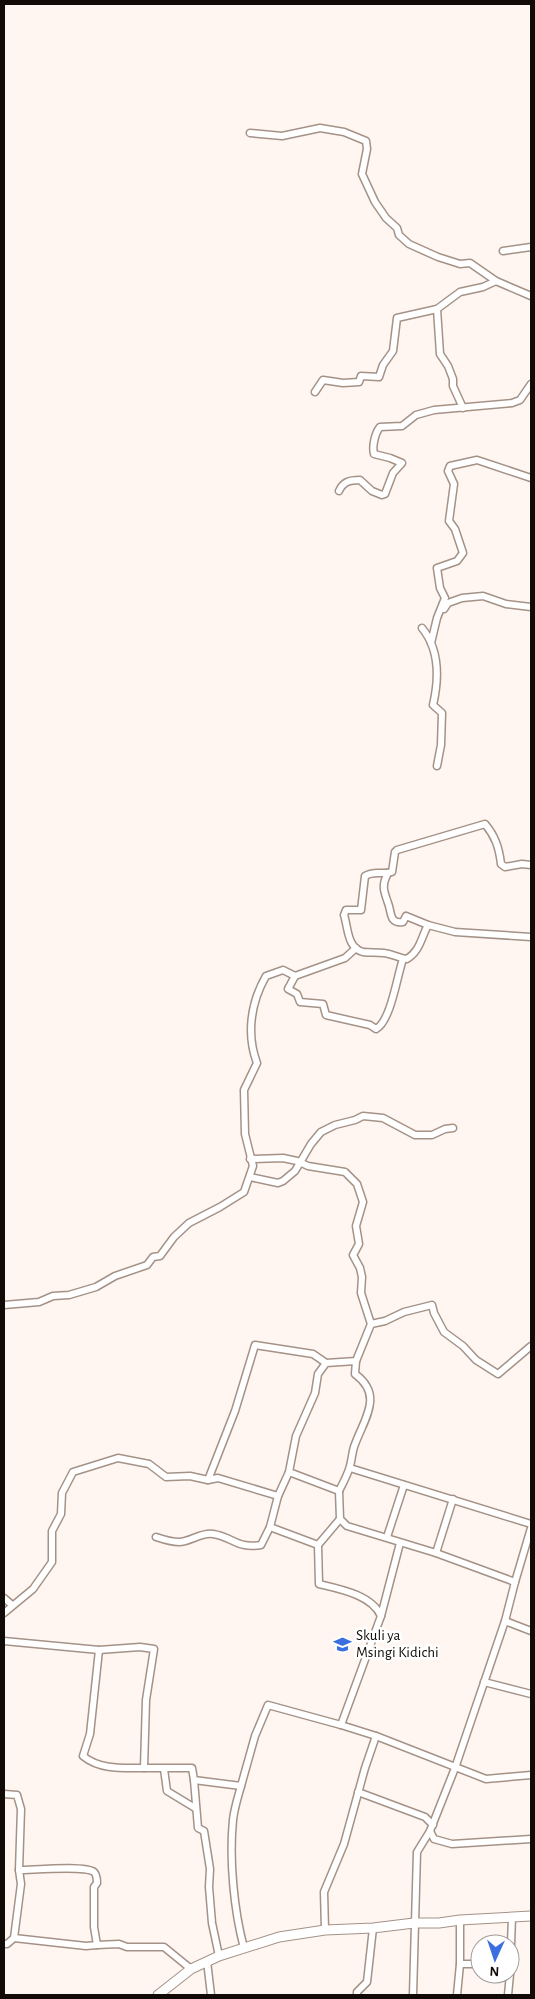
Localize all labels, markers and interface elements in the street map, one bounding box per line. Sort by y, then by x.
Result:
place label: Skuli ya Msingi Kidichi [356,1628,439,1660]
school or university icon: Skuli ya Msingi Kidichi [332,1634,352,1654]
north arrow [470,1934,520,1984]
text: N [489,1964,500,1978]

